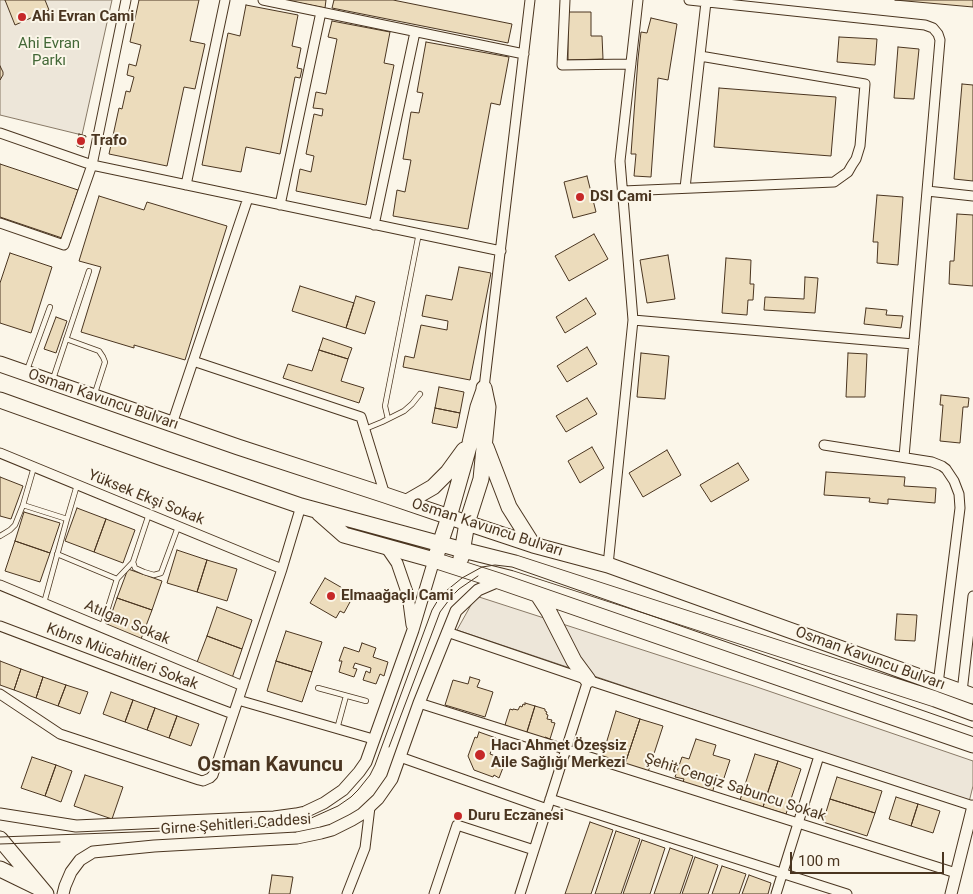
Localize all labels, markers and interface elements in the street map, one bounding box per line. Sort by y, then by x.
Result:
place label: Ahi Evran Cami [32,8,134,26]
marker: Ahi Evran Cami [16,11,28,23]
park label: Ahi Evran Parkı [18,35,80,70]
place label: Trafo [91,132,127,150]
marker: Trafo [75,135,87,147]
place label: DSI Cami [590,188,652,206]
marker: DSI Cami [574,191,586,203]
street label: Osman Kavuncu Bulvarı [25,366,181,434]
street label: Yüksek Ekşi Sokak [85,466,207,530]
street label: Osman Kavuncu Bulvarı [409,495,565,561]
place label: Elmaağaçlı Cami [341,587,453,605]
marker: Elmaağaçlı Cami [325,590,337,602]
street label: Atılgan Sokak [81,597,173,649]
street label: Kıbrıs Mücahitleri Sokak [44,620,200,694]
street label: Osman Kavuncu Bulvarı [793,624,947,694]
place label: Hacı Ahmet Özeşsiz Aile Sağlığı Merkezi [491,737,627,772]
marker: Hacı Ahmet Özeşsiz Aile Sağlığı Merkezi [473,748,487,762]
street label: Şehit Cengiz Sabuncu Sokak [642,750,828,826]
district label: Osman Kavuncu [197,754,343,778]
place label: Duru Eczanesi [468,807,564,825]
marker: Duru Eczanesi [452,810,464,822]
street label: Girne Şehitleri Caddesi [160,811,312,839]
scale bar [793,842,947,874]
text: 100 m [798,852,840,870]

